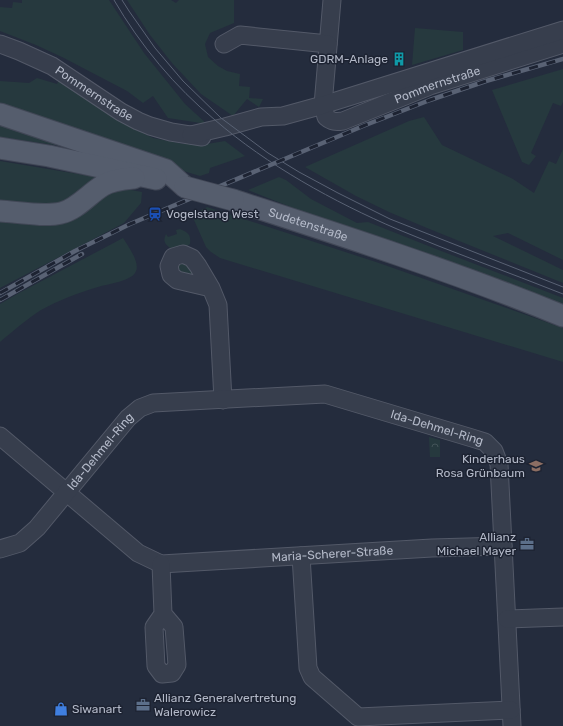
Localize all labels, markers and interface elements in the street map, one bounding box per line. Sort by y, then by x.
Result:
building icon: GDRM-Anlage [391,51,407,67]
place label: GDRM-Anlage [310,52,388,66]
street label: Pommernstraße [53,63,136,124]
street label: Pommernstraße [392,63,482,107]
street label: Sudetenstraße [267,205,350,244]
station icon: Vogelstang West [147,206,163,222]
place label: Vogelstang West [166,207,259,221]
street label: Ida-Dehmel-Ring [389,407,485,448]
street label: Ida-Dehmel-Ring [64,409,136,493]
place label: Kinderhaus Rosa Grünbaum [436,452,525,480]
school or university icon: Kinderhaus Rosa Grünbaum [528,458,544,474]
place label: Allianz Michael Mayer [437,530,516,558]
office icon: Allianz Michael Mayer [519,536,535,552]
street label: Maria-Scherer-Straße [271,543,394,564]
place label: Allianz Generalvertretung Walerowicz [154,691,296,719]
office icon: Allianz Generalvertretung Walerowicz [135,697,151,713]
shop icon: Siwanart [53,701,69,717]
place label: Siwanart [72,702,122,716]

